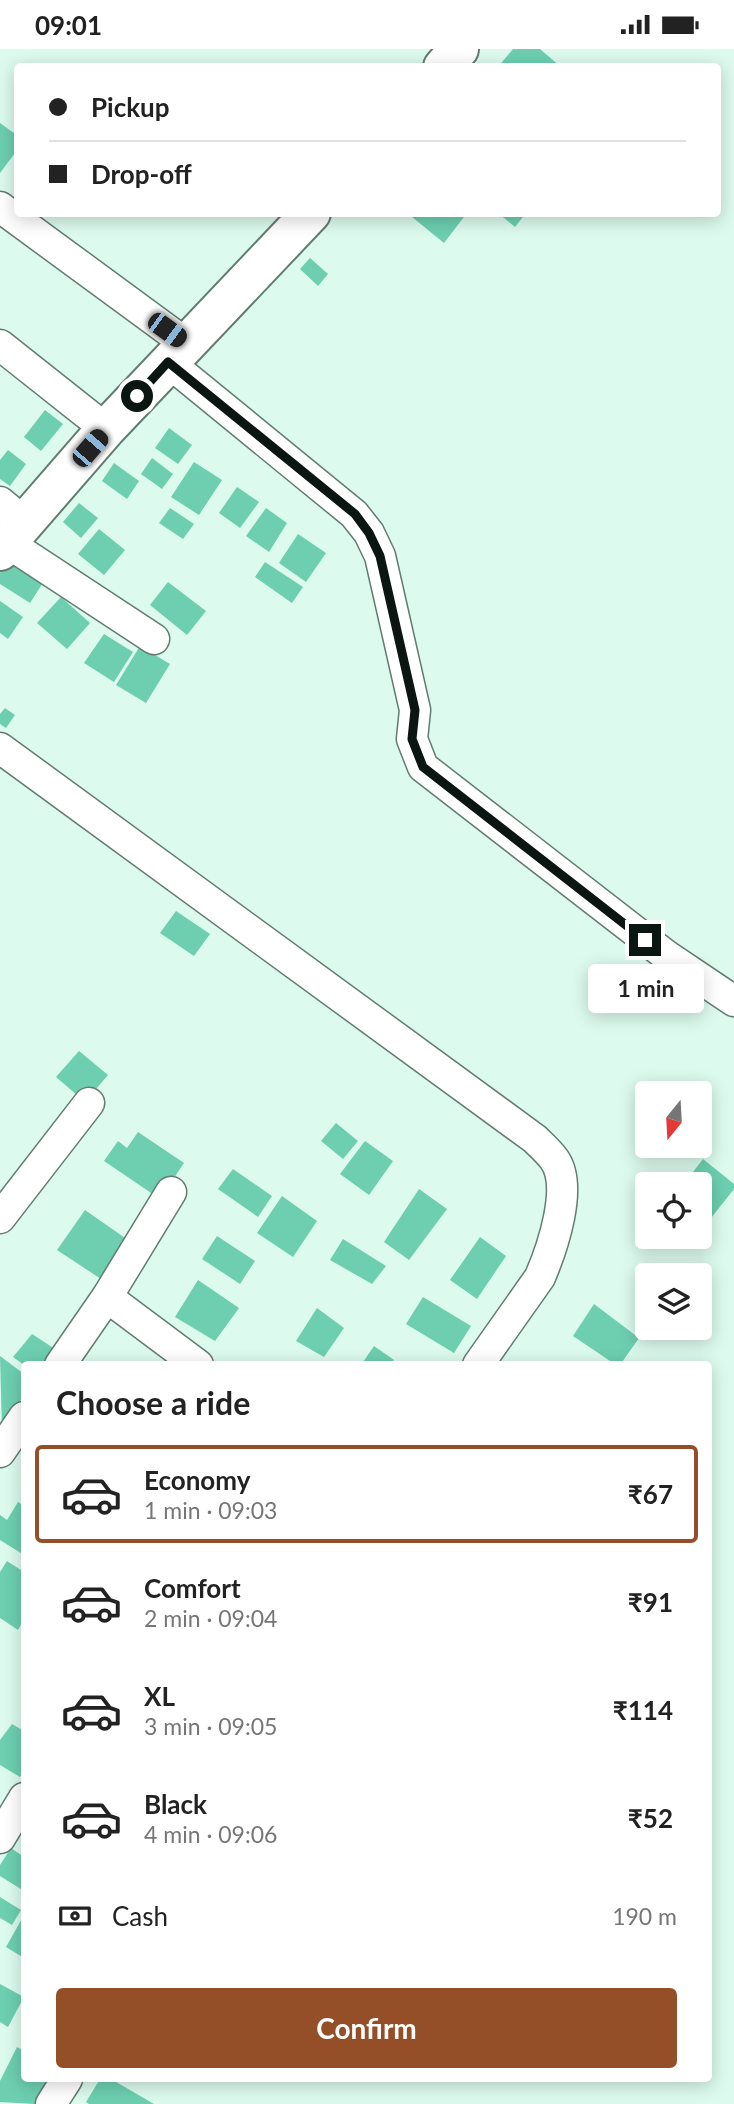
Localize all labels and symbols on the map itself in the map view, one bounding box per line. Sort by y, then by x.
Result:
car [144,309,191,351]
route start [121,380,153,412]
car [69,425,112,471]
route end [629,924,661,956]
callout: 1 min [587,965,703,1013]
north arrow [635,1081,712,1159]

